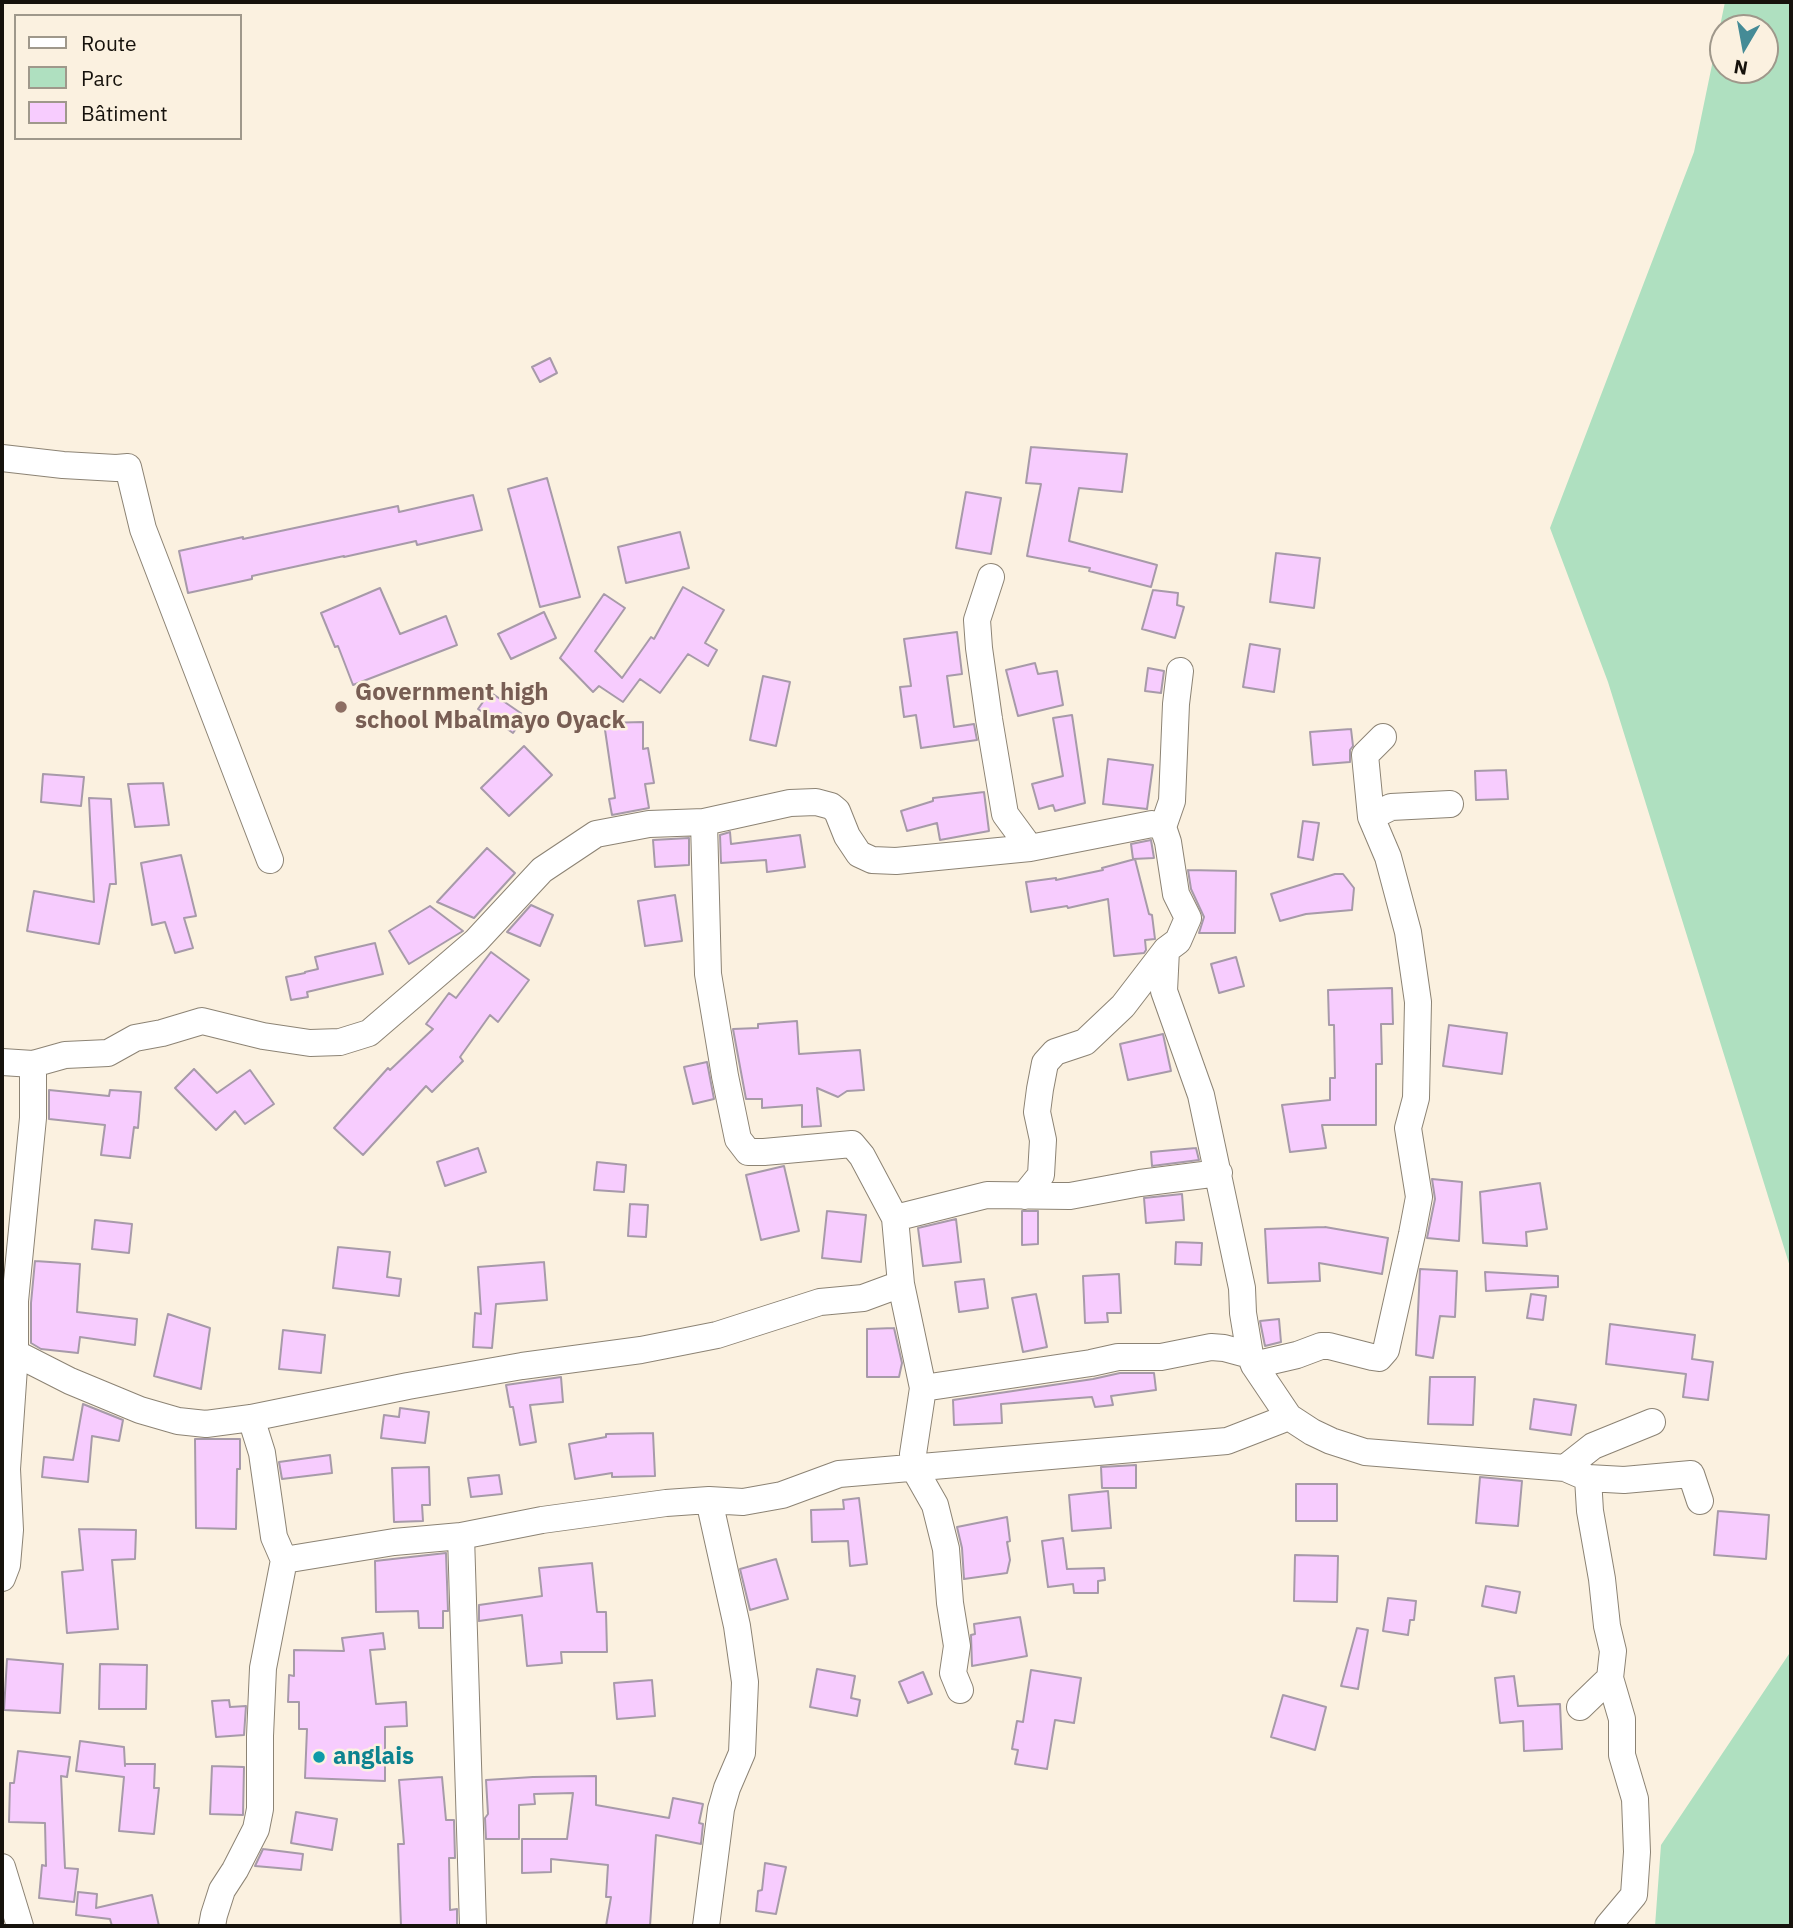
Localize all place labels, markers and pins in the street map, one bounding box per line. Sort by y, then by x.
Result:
place label: Government high school Mbalmayo Oyack [355,679,625,735]
marker: Government high school Mbalmayo Oyack [333,699,349,715]
place label: anglais [333,1743,414,1771]
marker: anglais [311,1749,327,1765]

